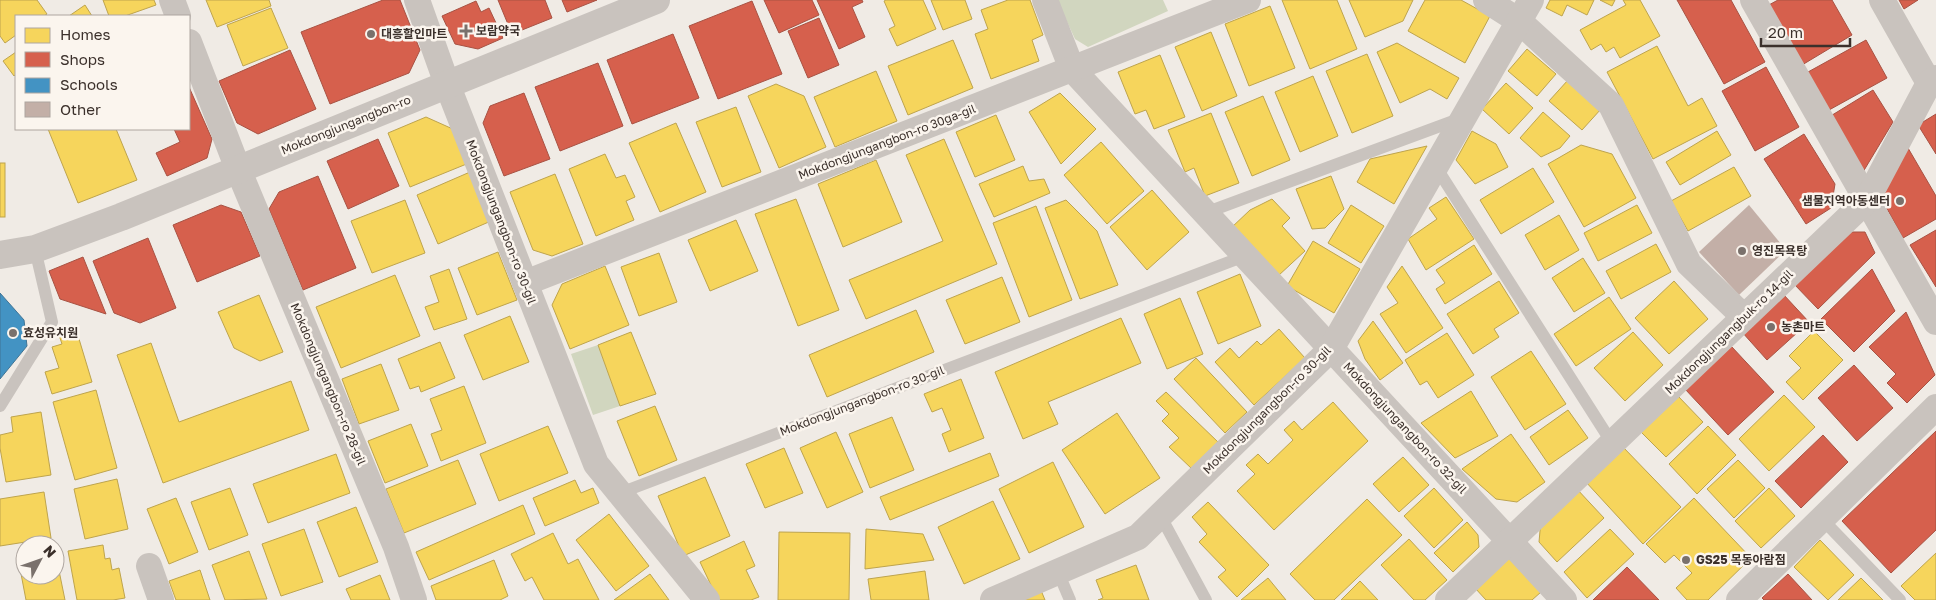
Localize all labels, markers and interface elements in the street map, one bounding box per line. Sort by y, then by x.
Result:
legend [15,15,190,130]
scale bar [1761,15,1850,47]
place label: 보람약국 [476,23,520,38]
text: 20 m [1768,23,1803,41]
text: Homes [60,25,110,43]
marker: 보람약국 [460,25,472,37]
place label: 대흥할인마트 [381,26,447,41]
marker: 대흥할인마트 [365,28,377,40]
text: Shops [60,50,105,68]
text: Schools [60,75,118,93]
street label: Mokdongjungangbon-ro [279,92,413,157]
text: Other [60,100,101,118]
street label: Mokdongjungangbon-ro 30ga-gil [796,101,978,182]
street label: Mokdongjungangbon-ro 30-gil [463,137,540,306]
place label: 샘물지역아동센터 [1802,193,1890,208]
marker: 샘물지역아동센터 [1894,195,1906,207]
place label: 영진목욕탕 [1752,243,1807,258]
marker: 영진목욕탕 [1736,245,1748,257]
street label: Mokdongjungangbuk-ro 14-gil [1661,266,1796,397]
street label: Mokdongjungangbon-ro 28-gil [287,300,370,467]
place label: 농촌마트 [1781,319,1825,334]
marker: 농촌마트 [1765,321,1777,333]
place label: 효성유치원 [23,325,78,340]
marker: 효성유치원 [7,327,19,339]
street label: Mokdongjungangbon-ro 30-gil [1199,342,1334,477]
street label: Mokdongjungangbon-ro 32-gil [1340,359,1470,497]
street label: Mokdongjungangbon-ro 30-gil [777,362,946,439]
north arrow [15,535,65,585]
text: N [40,542,60,561]
place label: GS25 목동아람점 [1696,552,1786,567]
marker: GS25 목동아람점 [1680,554,1692,566]

